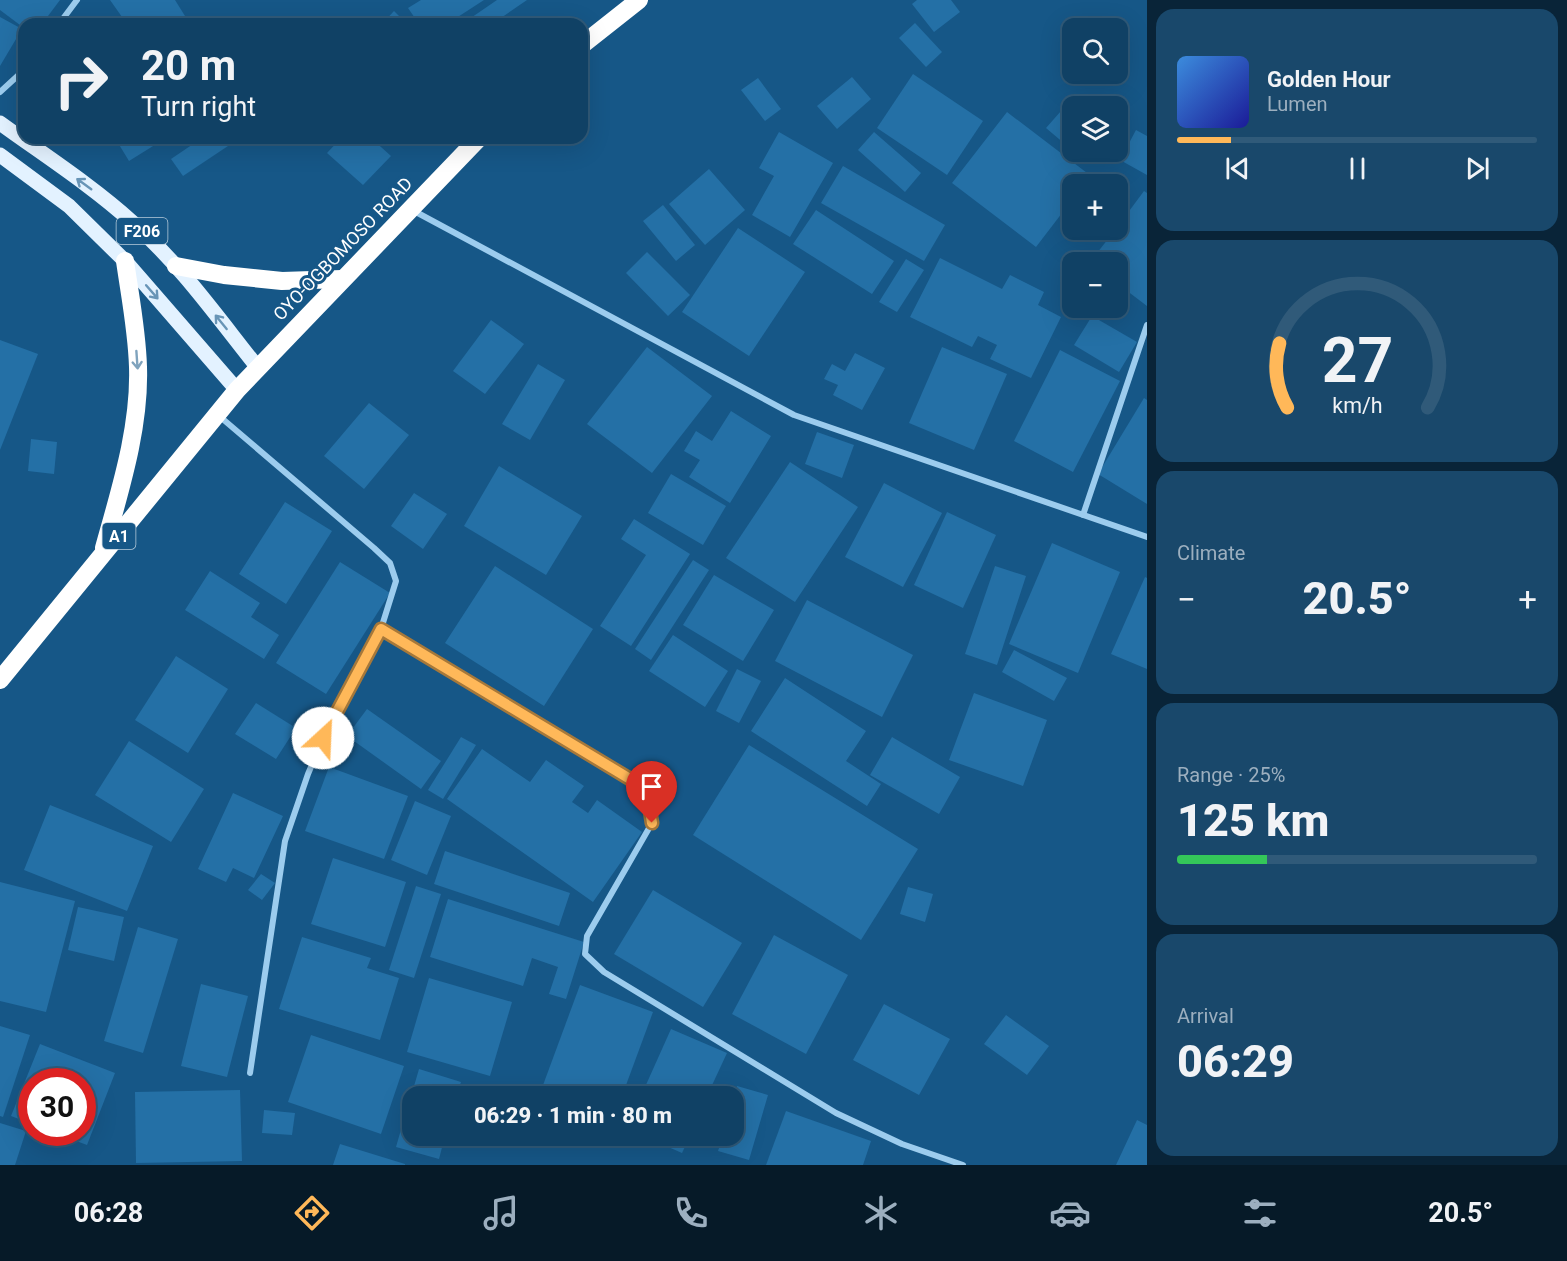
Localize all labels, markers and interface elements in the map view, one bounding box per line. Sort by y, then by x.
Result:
map controls [1062,18,1128,318]
button: search [1062,18,1128,84]
text: 20 m [141,41,236,90]
icon: right [42,42,120,120]
text: Golden Hour [1267,67,1391,92]
text: Turn right [141,91,256,123]
text: Lumen [1267,92,1328,116]
button: layers [1062,96,1128,162]
icon: previous [1221,152,1254,185]
icon: pause [1341,152,1374,185]
icon: next [1461,152,1494,185]
street label: OYO-OGBOMOSO ROAD [269,173,416,325]
button: + [1062,174,1128,240]
one-way arrow [77,178,93,190]
road number: F206 [116,218,168,244]
button: − [1062,252,1128,318]
one-way arrow [145,284,159,299]
one-way arrow [214,315,228,330]
text: 27 [1321,324,1393,397]
one-way arrow [132,350,143,370]
text: km/h [1332,394,1382,419]
road number: A1 [102,523,136,549]
text: Climate [1177,541,1245,565]
text: 20.5° [1303,572,1412,625]
text: − [1177,580,1196,619]
text: + [1518,580,1537,619]
position arrow [291,706,355,770]
pin [626,761,677,823]
text: Range · 25% [1177,763,1285,787]
icon: arrive [635,770,668,803]
text: 125 km [1177,794,1329,847]
text: Arrival [1177,1004,1234,1028]
text: 06:29 [1177,1035,1294,1088]
speed limit sign: 30 [18,1068,96,1146]
text: 06:29 · 1 min · 80 m [474,1103,672,1128]
icon: directions [291,1192,333,1234]
icon: music [480,1192,522,1234]
icon: phone [670,1192,712,1234]
icon: climate [860,1192,902,1234]
icon: car [1049,1192,1091,1234]
icon: filters [1239,1192,1281,1234]
text: 06:28 [74,1197,143,1229]
text: 20.5° [1428,1197,1493,1229]

